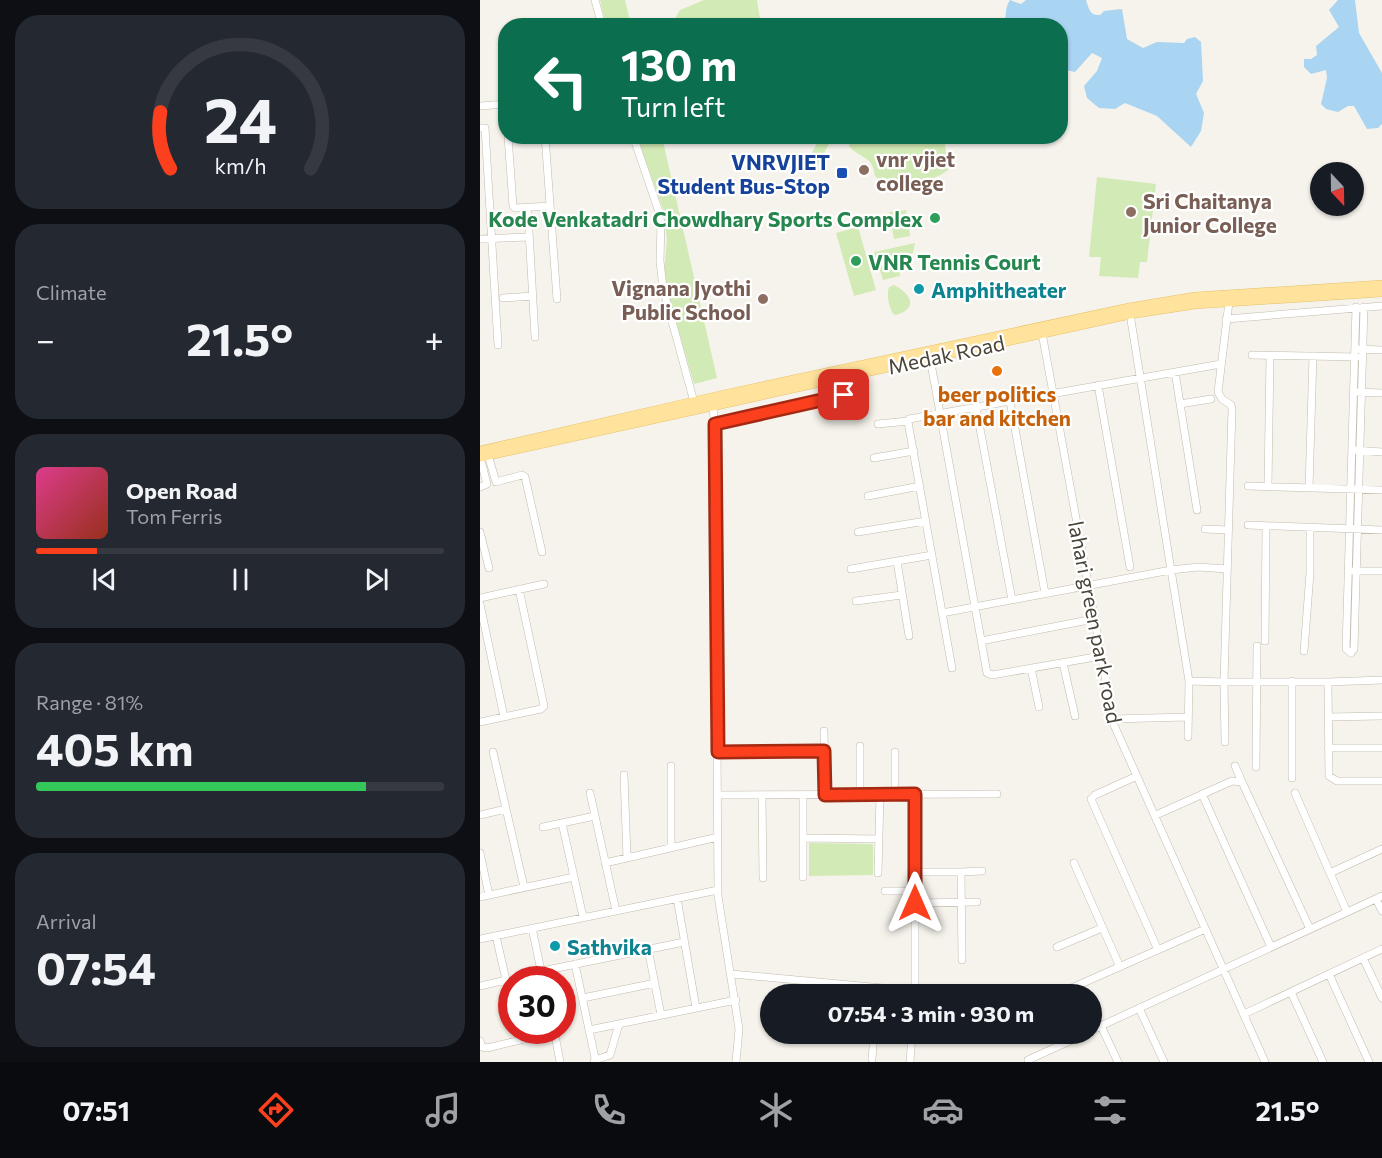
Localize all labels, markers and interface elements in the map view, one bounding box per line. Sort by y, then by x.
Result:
text: 130 m [621,38,737,90]
icon: left [522,42,600,120]
text: 24 [204,80,276,156]
text: Turn left [621,90,725,123]
place label: vnr vjiet college [876,146,955,195]
place label: VNRVJIET Student Bus-Stop [658,149,830,198]
text: km/h [214,153,266,179]
north arrow [1310,162,1364,216]
map controls [1310,162,1364,216]
marker: vnr vjiet college [857,163,871,177]
marker: VNRVJIET Student Bus-Stop [835,166,849,180]
place label: Sri Chaitanya Junior College [1143,188,1277,237]
marker: Sri Chaitanya Junior College [1124,205,1138,219]
place label: Kode Venkatadri Chowdhary Sports Complex [488,206,923,231]
marker: Kode Venkatadri Chowdhary Sports Complex [928,211,942,225]
place label: VNR Tennis Court [868,249,1041,274]
marker: VNR Tennis Court [849,254,863,268]
place label: Vignana Jyothi Public School [611,275,751,324]
place label: Amphitheater [931,277,1067,302]
text: Climate [36,280,106,304]
marker: Amphitheater [912,282,926,296]
marker: Vignana Jyothi Public School [756,292,770,306]
text: 21.5° [186,310,293,365]
text: − [36,318,55,359]
text: + [425,318,444,359]
street label: Medak Road [885,329,1007,379]
marker: beer politics bar and kitchen [990,364,1004,378]
pin [818,369,869,420]
icon: arrive [827,378,860,411]
place label: beer politics bar and kitchen [923,381,1071,430]
text: Open Road [126,477,237,504]
text: Tom Ferris [126,504,222,528]
street label: lahari green park road [1064,519,1128,725]
icon: previous [88,563,121,596]
icon: pause [224,563,257,596]
icon: next [360,563,393,596]
text: Range · 81% [36,690,143,714]
text: 405 km [36,720,193,775]
position arrow [883,871,947,935]
text: Arrival [36,909,97,933]
place label: Sathvika [567,934,652,959]
text: 07:54 [36,939,156,994]
marker: Sathvika [548,939,562,953]
speed limit sign: 30 [498,966,576,1044]
text: 07:54 · 3 min · 930 m [828,1000,1034,1027]
icon: directions [255,1089,297,1131]
icon: music [422,1089,464,1131]
icon: phone [588,1089,630,1131]
icon: climate [755,1089,797,1131]
icon: car [922,1089,964,1131]
icon: filters [1089,1089,1131,1131]
text: 07:51 [62,1094,130,1127]
text: 21.5° [1255,1094,1320,1127]

